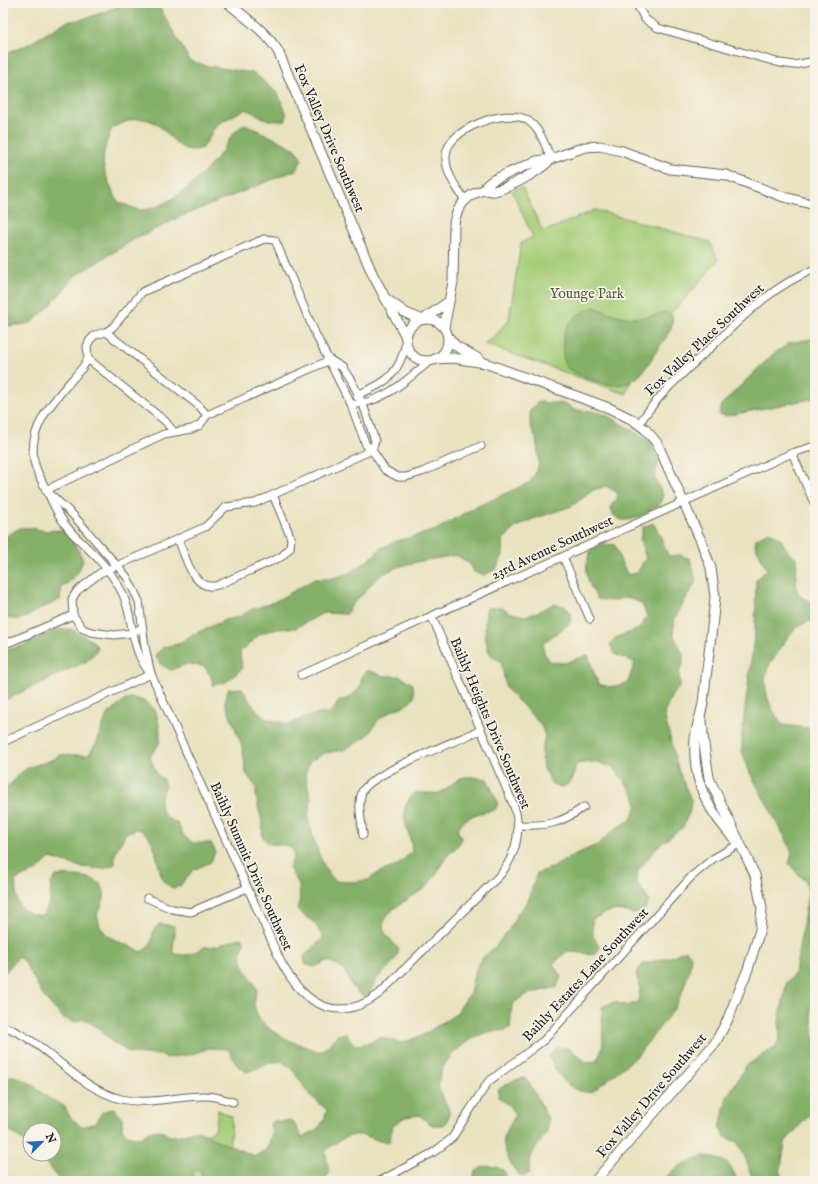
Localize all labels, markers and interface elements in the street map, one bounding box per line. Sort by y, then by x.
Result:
street label: Fox Valley Drive Southwest [290,62,369,215]
street label: Fox Valley Place Southwest [641,279,768,400]
park label: Younge Park [550,285,625,303]
street label: 23rd Avenue Southwest [489,512,616,584]
street label: Baihly Heights Drive Southwest [446,635,535,812]
street label: Baihly Summit Drive Southwest [206,779,297,954]
street label: Baihly Estates Lane Southwest [519,904,653,1046]
street label: Fox Valley Drive Southwest [593,1030,711,1162]
north arrow [22,1122,62,1162]
text: N [41,1130,59,1146]

